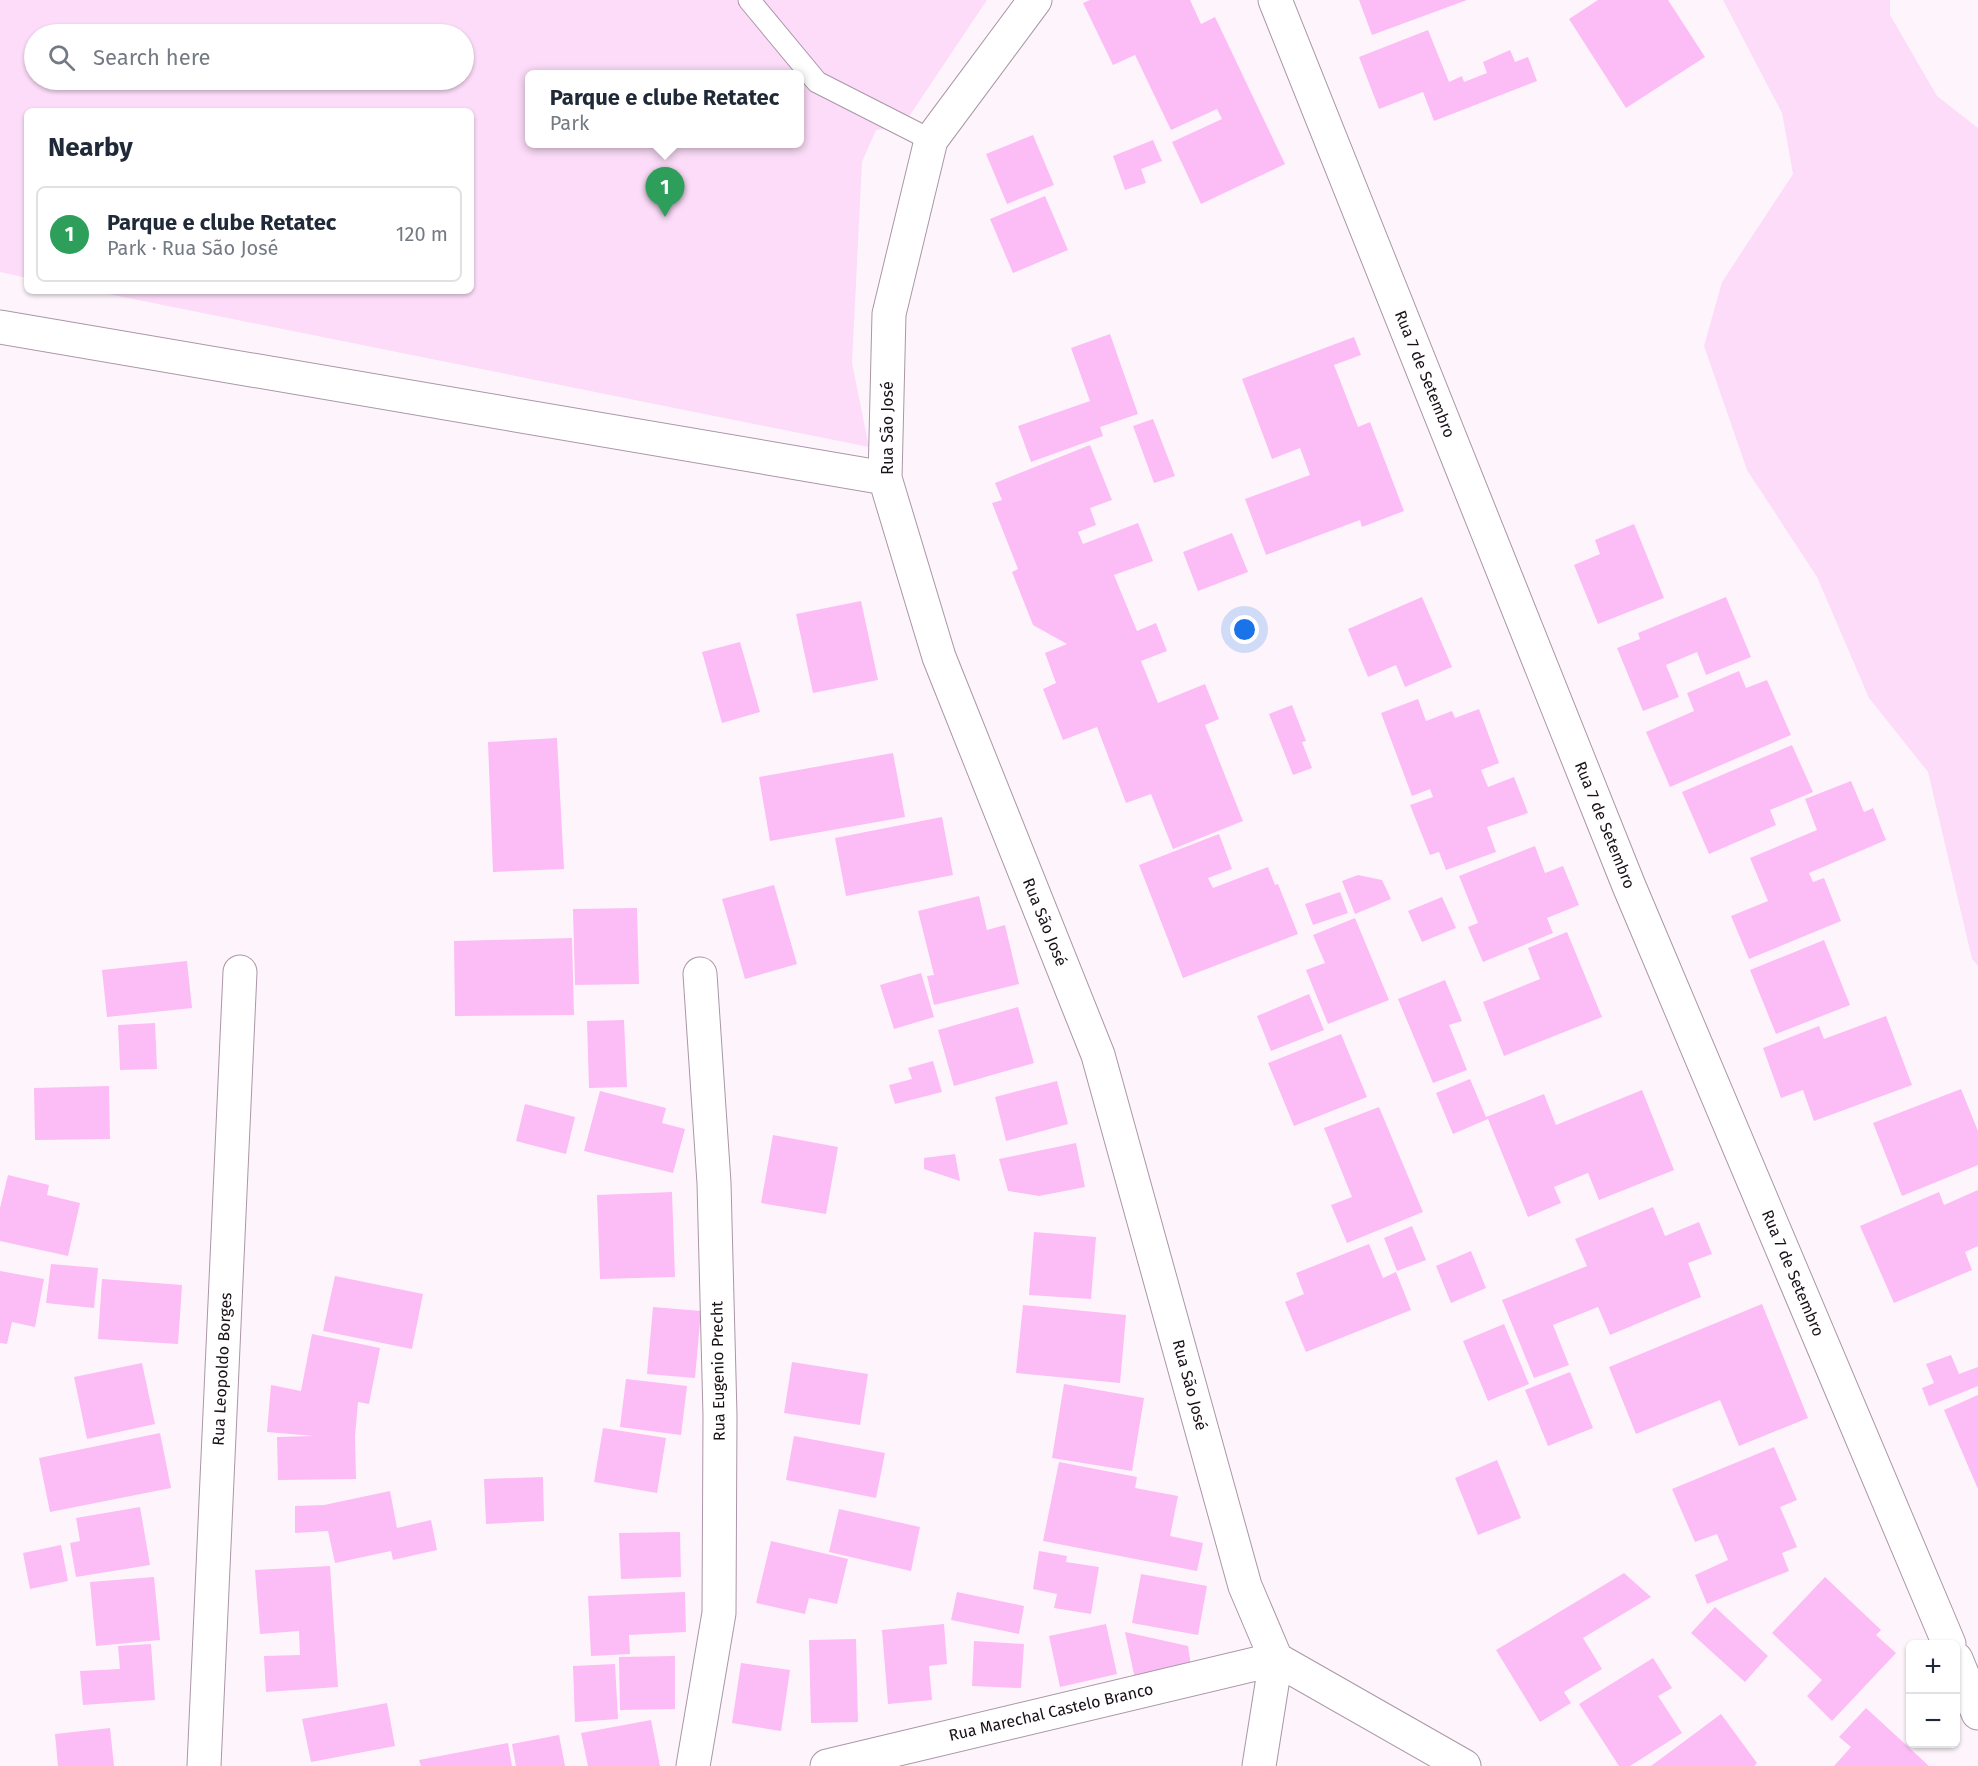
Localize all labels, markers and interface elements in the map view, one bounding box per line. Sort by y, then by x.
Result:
search box [24,24,474,90]
icon: search [45,41,78,74]
text: Search here [93,44,211,71]
popup [525,70,804,148]
text: Parque e clube Retatec [550,84,779,111]
text: Park [550,111,589,135]
text: Nearby [48,132,133,163]
pin: 1 [646,168,684,217]
text: Parque e clube Retatec [107,209,336,236]
text: 1 [65,222,74,246]
text: 120 m [396,222,448,246]
text: Park · Rua São José [107,236,278,260]
street label: Rua 7 de Setembro [1391,308,1459,440]
street label: Rua São José [878,381,897,475]
your location [1230,615,1259,644]
street label: Rua 7 de Setembro [1571,759,1639,891]
street label: Rua São José [1019,875,1071,969]
street label: Rua 7 de Setembro [1758,1207,1828,1339]
street label: Rua Leopoldo Borges [208,1292,236,1446]
street label: Rua Eugenio Precht [707,1301,729,1441]
street label: Rua São José [1169,1337,1211,1433]
map controls [1906,1640,1960,1748]
button: + [1906,1640,1960,1694]
street label: Rua Marechal Castelo Branco [947,1679,1155,1745]
button: − [1906,1694,1960,1748]

